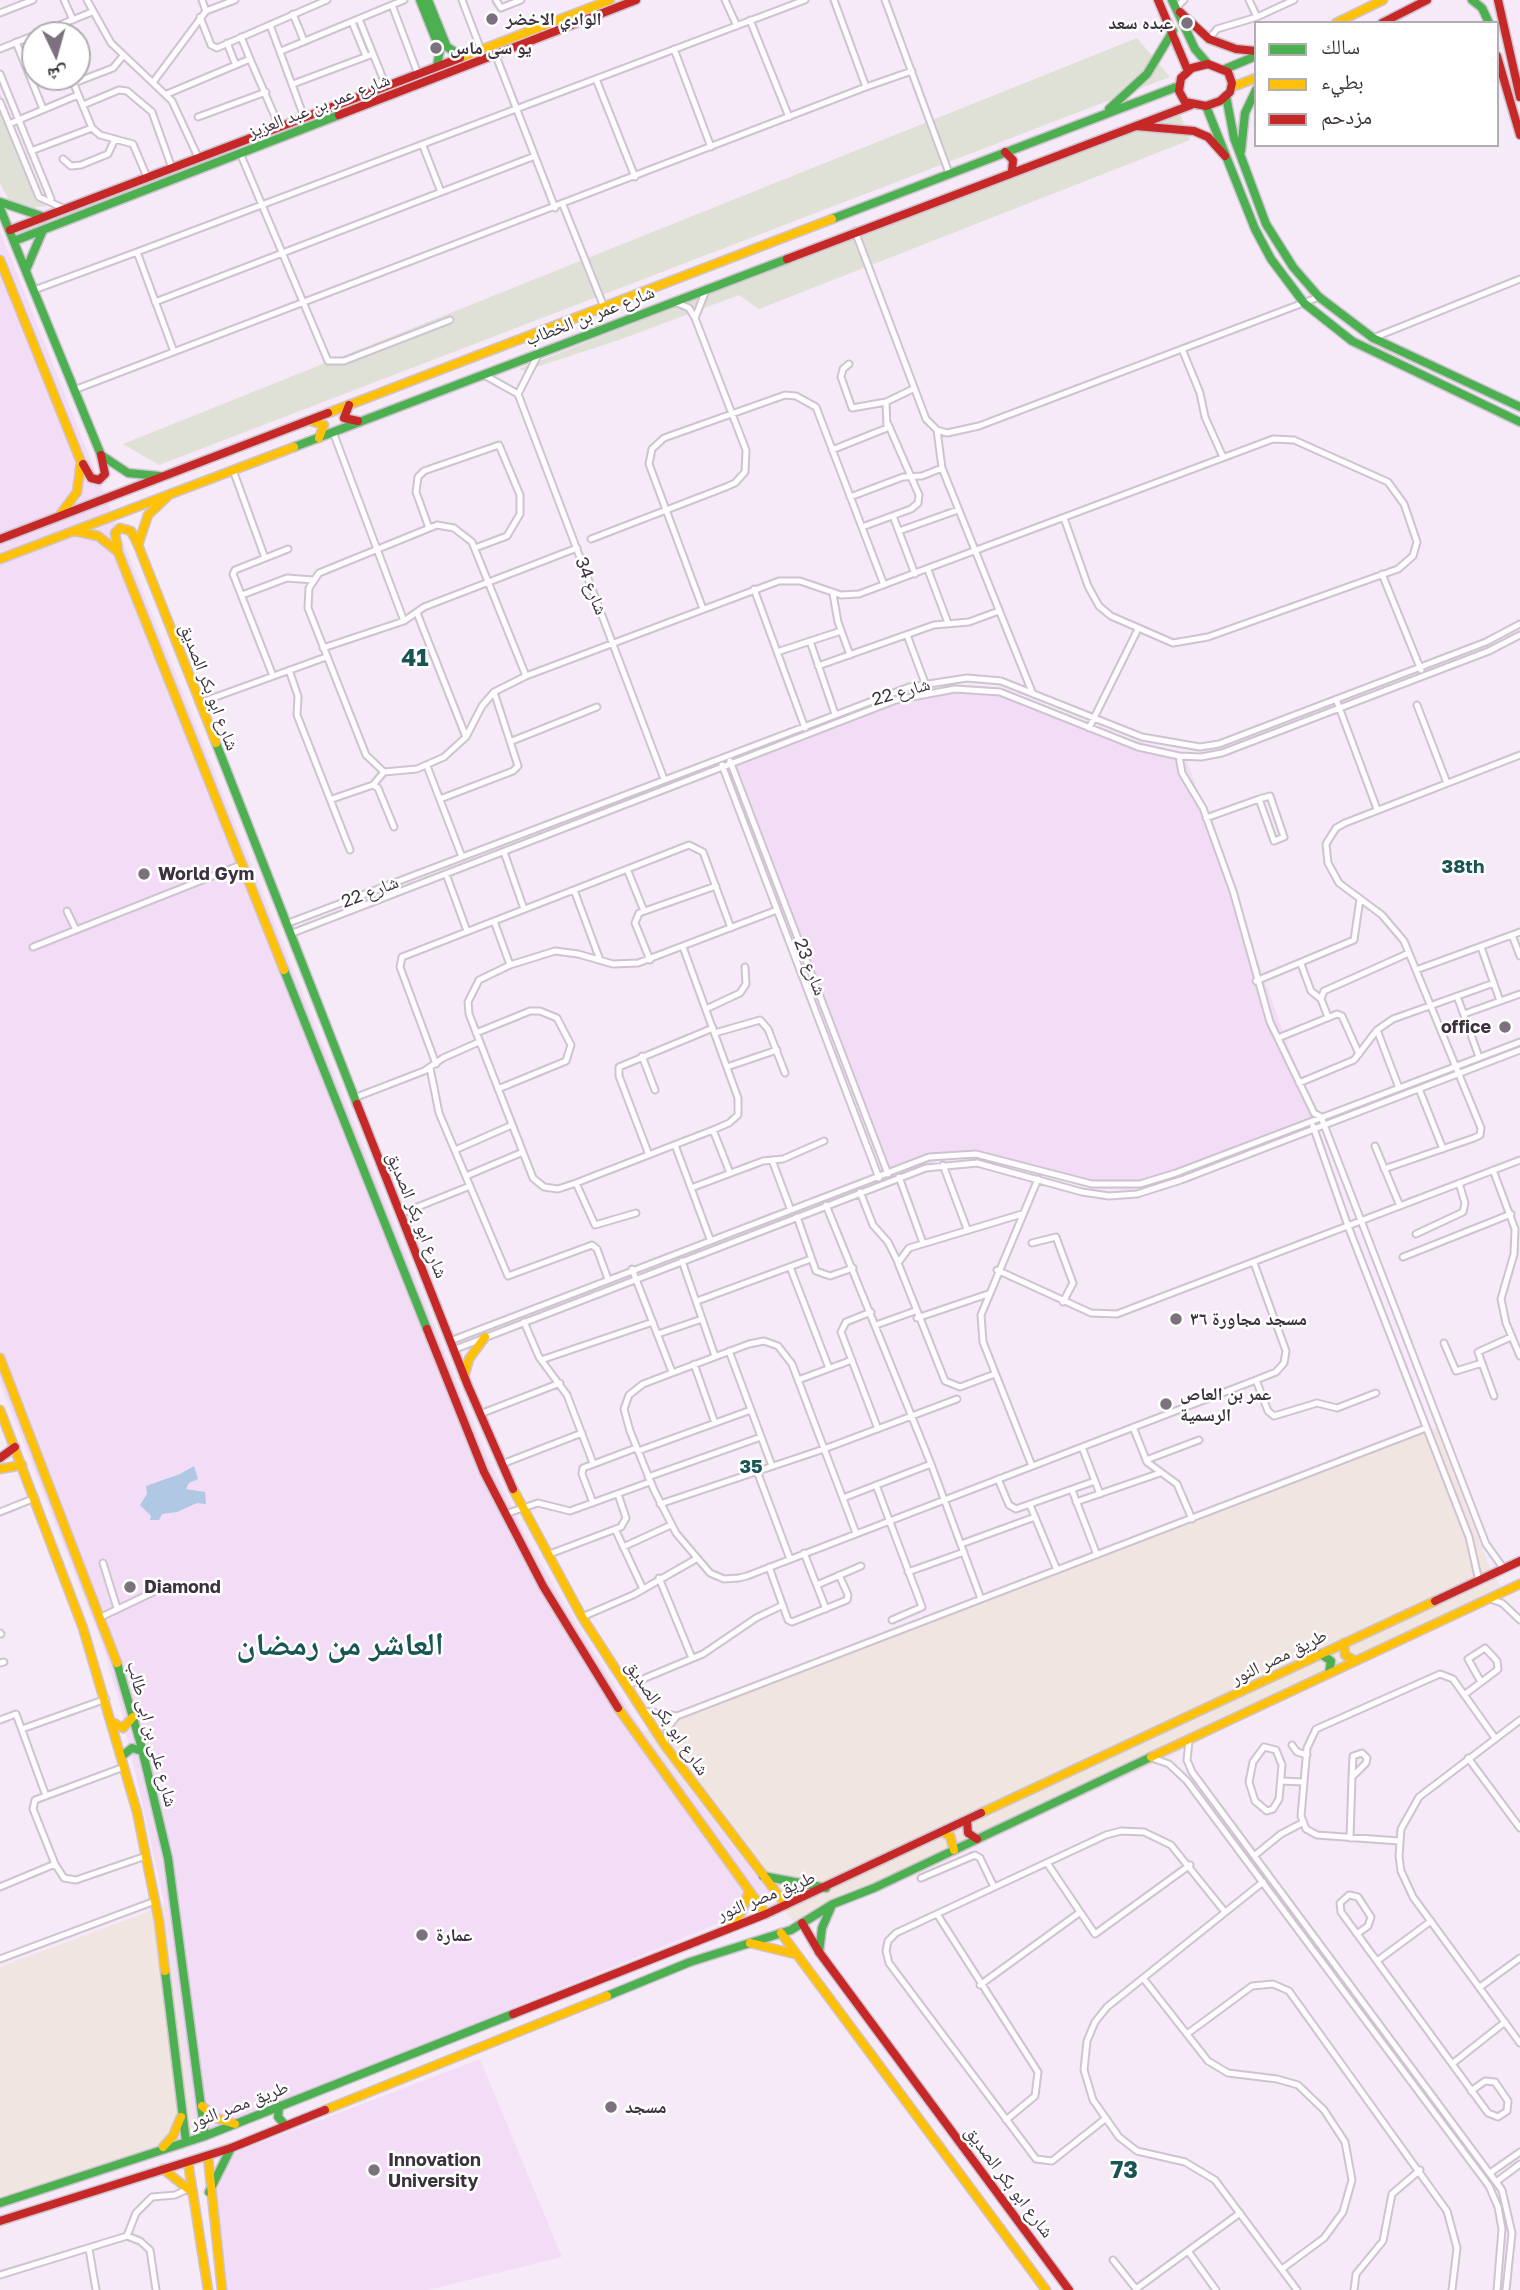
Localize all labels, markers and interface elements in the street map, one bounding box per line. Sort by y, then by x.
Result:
place label: الوادي الاخضر [506,8,602,30]
marker: الوادي الاخضر [484,11,500,27]
place label: عبده سعد [1108,12,1173,34]
marker: عبده سعد [1179,15,1195,31]
north arrow [21,21,91,91]
legend [1254,21,1499,147]
text: سالك [1321,33,1360,59]
place label: يو سى ماس [450,37,532,59]
marker: يو سى ماس [428,40,444,56]
text: ش [47,63,69,88]
text: بطيء [1321,68,1364,94]
street label: شارع عمر بن عبد العزيز [245,69,393,143]
text: مزدحم [1321,103,1372,129]
street label: شارع عمر بن الخطاب [522,281,658,351]
street label: شارع 34 [570,554,612,618]
street label: شارع ابو بكر الصديق [175,620,243,754]
district label: 41 [401,644,429,672]
street label: شارع 22 [869,673,933,711]
district label: 38th [1442,856,1484,878]
place label: World Gym [158,863,254,885]
marker: World Gym [136,866,152,882]
street label: شارع 22 [338,871,402,913]
street label: شارع 23 [789,935,831,999]
place label: office [1441,1016,1491,1038]
marker: office [1497,1019,1513,1035]
street label: شارع ابو بكر الصديق [382,1149,452,1281]
place label: مسجد مجاورة ٣٦ [1190,1308,1307,1330]
marker: مسجد مجاورة ٣٦ [1168,1311,1184,1327]
place label: عمر بن العاص الرسمية [1180,1383,1271,1426]
marker: عمر بن العاص الرسمية [1158,1396,1174,1412]
district label: 35 [739,1456,763,1478]
place label: Diamond [144,1576,221,1598]
marker: Diamond [122,1579,138,1595]
street label: طريق مصر النور [1227,1624,1331,1690]
district label: العاشر من رمضان [236,1626,444,1664]
street label: شارع ابو بكر الصديق [621,1656,713,1780]
street label: شارع على بن ابى طالب [122,1659,182,1809]
street label: طريق مصر النور [714,1866,818,1926]
place label: عمارة [436,1924,472,1946]
marker: عمارة [414,1927,430,1943]
street label: طريق مصر النور [187,2076,291,2134]
place label: مسجد [625,2096,667,2118]
marker: مسجد [603,2099,619,2115]
street label: شارع ابو بكر الصديق [960,2122,1058,2242]
place label: Innovation University [388,2149,481,2192]
district label: 73 [1110,2156,1138,2184]
marker: Innovation University [366,2162,382,2178]

